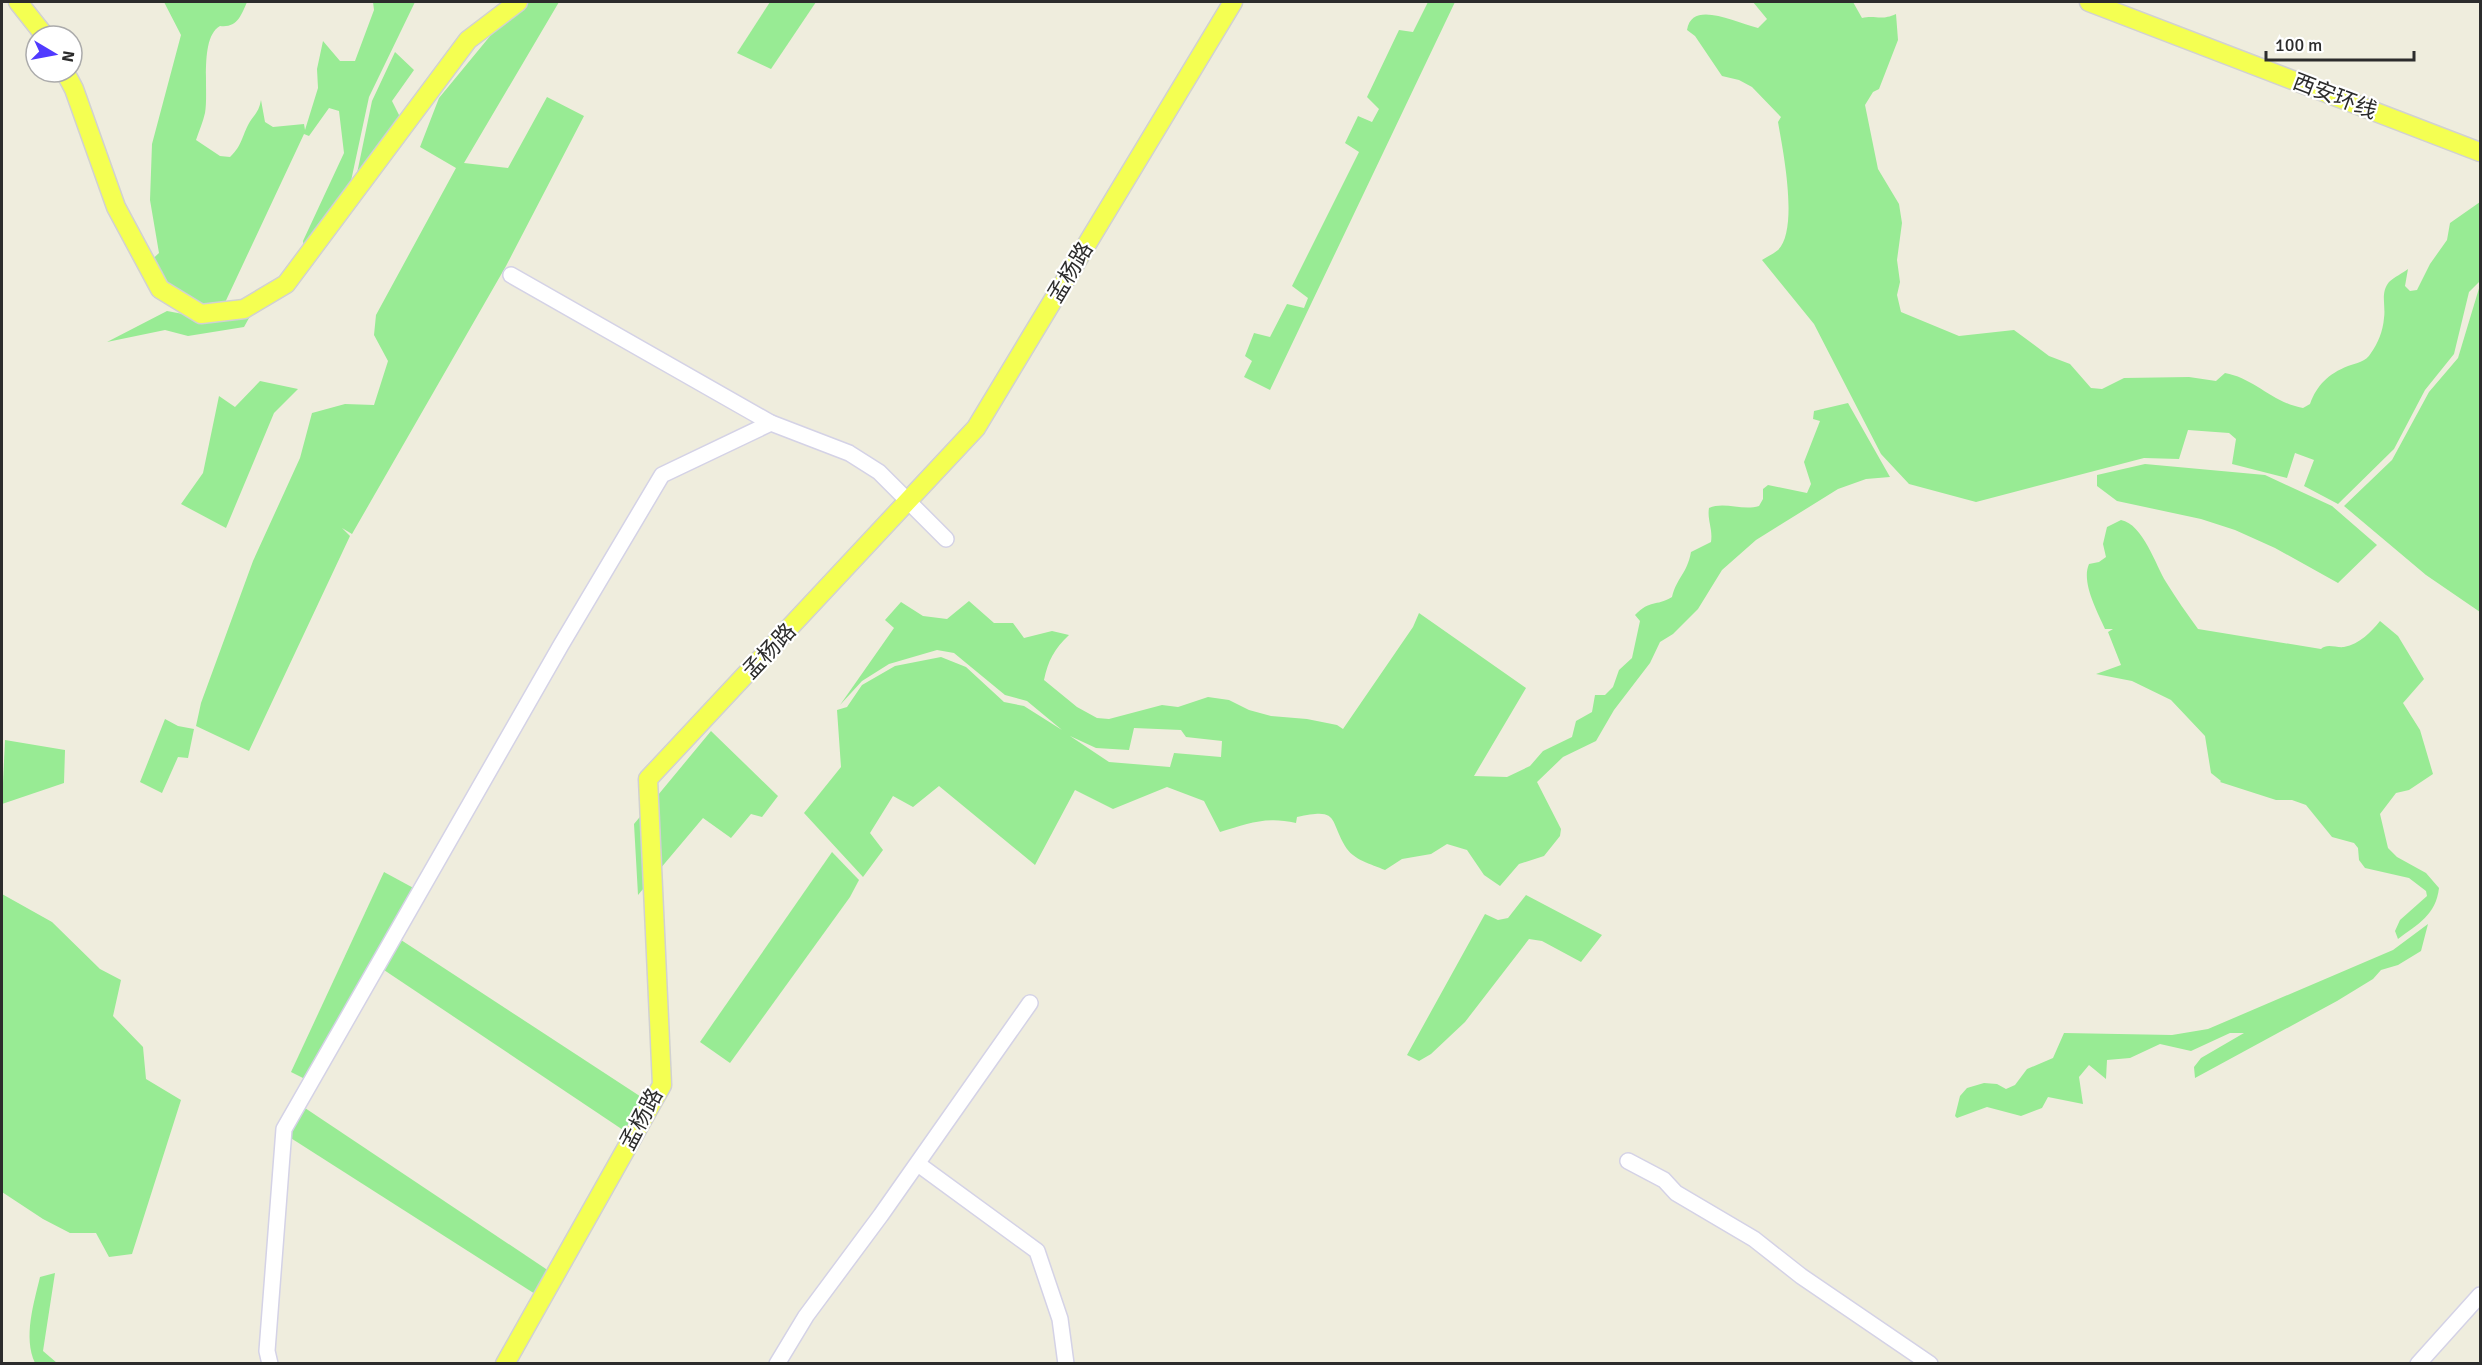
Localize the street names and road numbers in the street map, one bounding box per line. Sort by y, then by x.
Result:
street label: 西安环线 [2289,68,2381,124]
street label: 孟杨路 [1041,237,1099,307]
street label: 孟杨路 [737,618,801,684]
street label: 孟杨路 [614,1084,668,1154]

